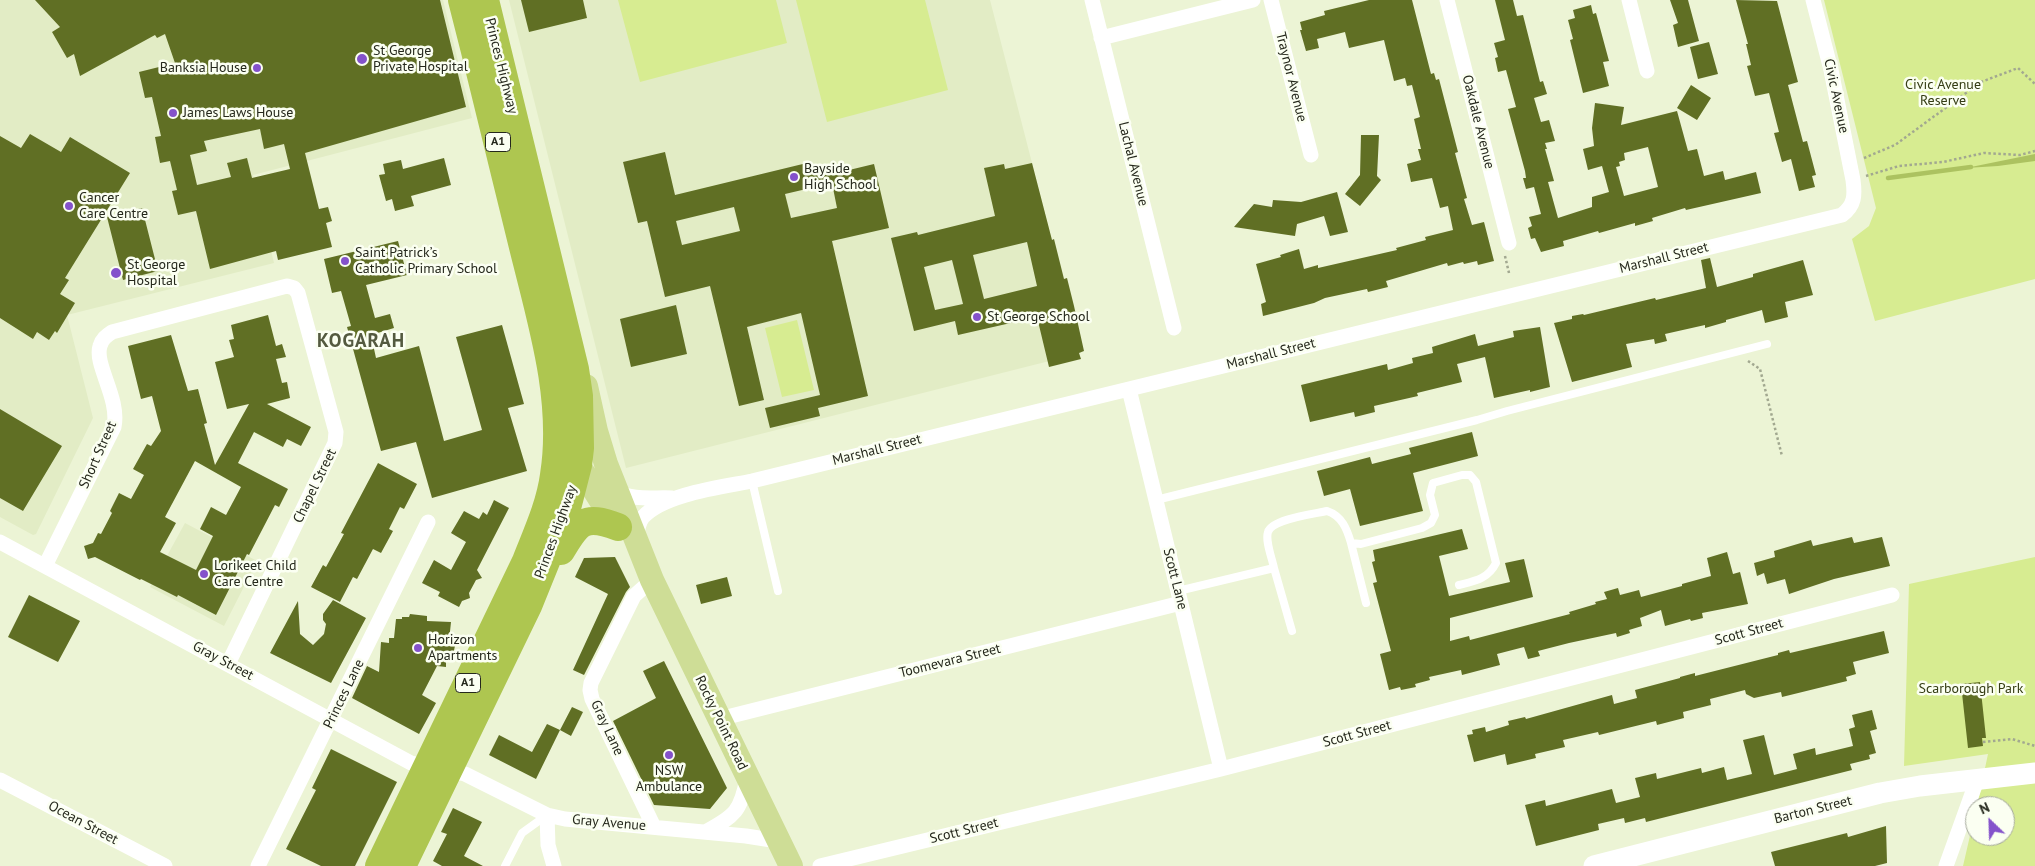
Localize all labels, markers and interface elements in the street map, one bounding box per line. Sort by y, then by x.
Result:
street label: Princes Highway [481,16,521,116]
street label: Traynor Avenue [1272,30,1310,124]
place label: St George Private Hospital [373,43,468,75]
marker: St George Private Hospital [355,52,369,66]
street label: Civic Avenue [1820,57,1852,135]
place label: Banksia House [160,60,247,76]
marker: Banksia House [251,62,263,74]
street label: Oakdale Avenue [1458,73,1498,171]
park label: Civic Avenue Reserve [1905,77,1981,110]
place label: James Laws House [183,105,293,121]
marker: James Laws House [167,107,179,119]
street label: Lachal Avenue [1114,120,1152,208]
road number: A1 [486,132,510,152]
place label: Bayside High School [804,161,877,193]
marker: Bayside High School [788,171,800,183]
place label: Cancer Care Centre [79,190,148,222]
marker: Cancer Care Centre [63,200,75,212]
street label: Marshall Street [1618,239,1710,277]
place label: Saint Patrick’s Catholic Primary School [355,245,497,278]
marker: Saint Patrick’s Catholic Primary School [339,255,351,267]
place label: St George Hospital [127,257,185,290]
marker: St George Hospital [109,266,123,280]
place label: St George School [987,309,1090,325]
marker: St George School [971,311,983,323]
district label: KOGARAH [316,331,406,353]
street label: Marshall Street [1225,335,1317,373]
street label: Short Street [76,419,120,491]
street label: Marshall Street [831,431,923,469]
street label: Chapel Street [290,446,340,526]
street label: Princes Highway [531,483,581,581]
street label: Scott Lane [1159,546,1191,612]
place label: Lorikeet Child Care Centre [214,558,297,590]
marker: Lorikeet Child Care Centre [198,568,210,580]
street label: Scott Street [1713,615,1785,649]
place label: Horizon Apartments [428,632,497,664]
street label: Gray Street [190,638,256,684]
street label: Toomevara Street [897,640,1003,682]
marker: Horizon Apartments [412,642,424,654]
street label: Princes Lane [320,657,368,731]
street label: Rocky Point Road [691,673,751,773]
road number: A1 [456,674,480,692]
park label: Scarborough Park [1919,681,2023,697]
street label: Gray Lane [587,698,627,758]
street label: Scott Street [1321,717,1393,751]
marker: NSW Ambulance [663,749,675,761]
place label: NSW Ambulance [636,763,702,796]
street label: Barton Street [1772,792,1854,828]
north arrow [1965,796,2015,846]
street label: Ocean Street [45,798,121,848]
text: N [1976,798,1992,818]
street label: Gray Avenue [571,811,647,835]
street label: Scott Street [928,814,1000,848]

